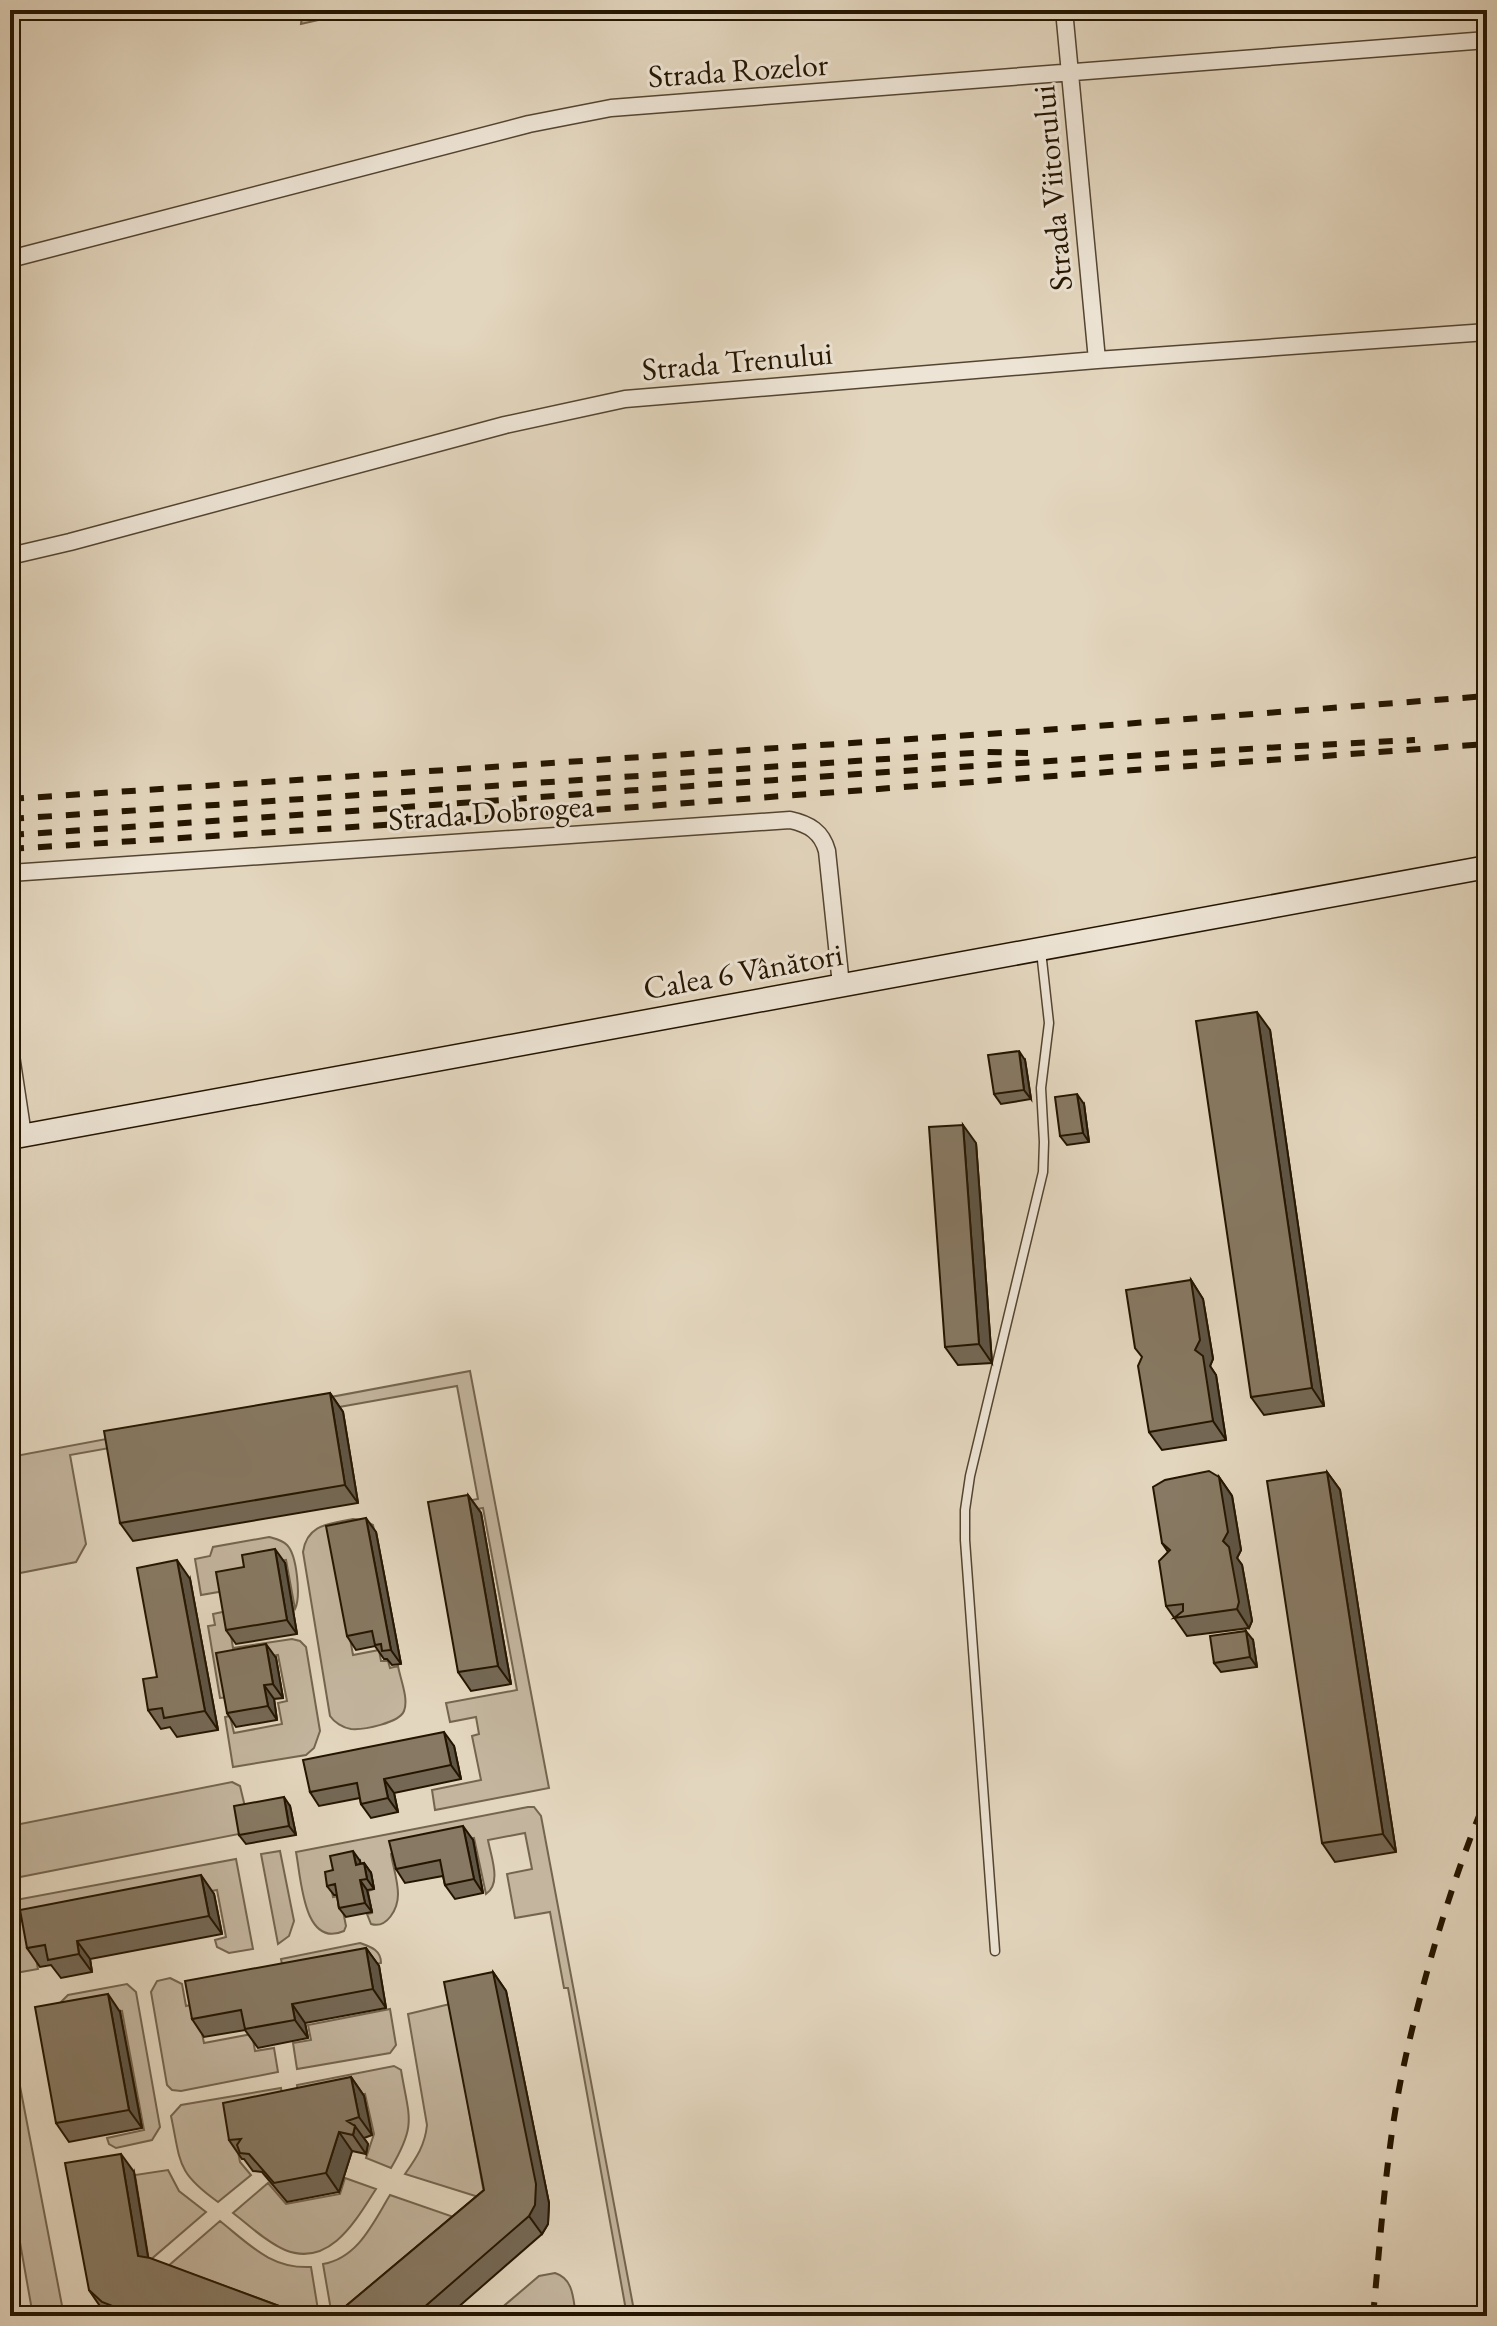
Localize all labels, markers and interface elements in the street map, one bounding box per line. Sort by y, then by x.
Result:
street label: Strada Rozelor [646,43,830,97]
street label: Strada Viitorului [1022,83,1082,293]
street label: Strada Trenului [640,332,834,390]
street label: Strada Dobrogea [387,784,595,840]
street label: Calea 6 Vânători [640,933,846,1009]

